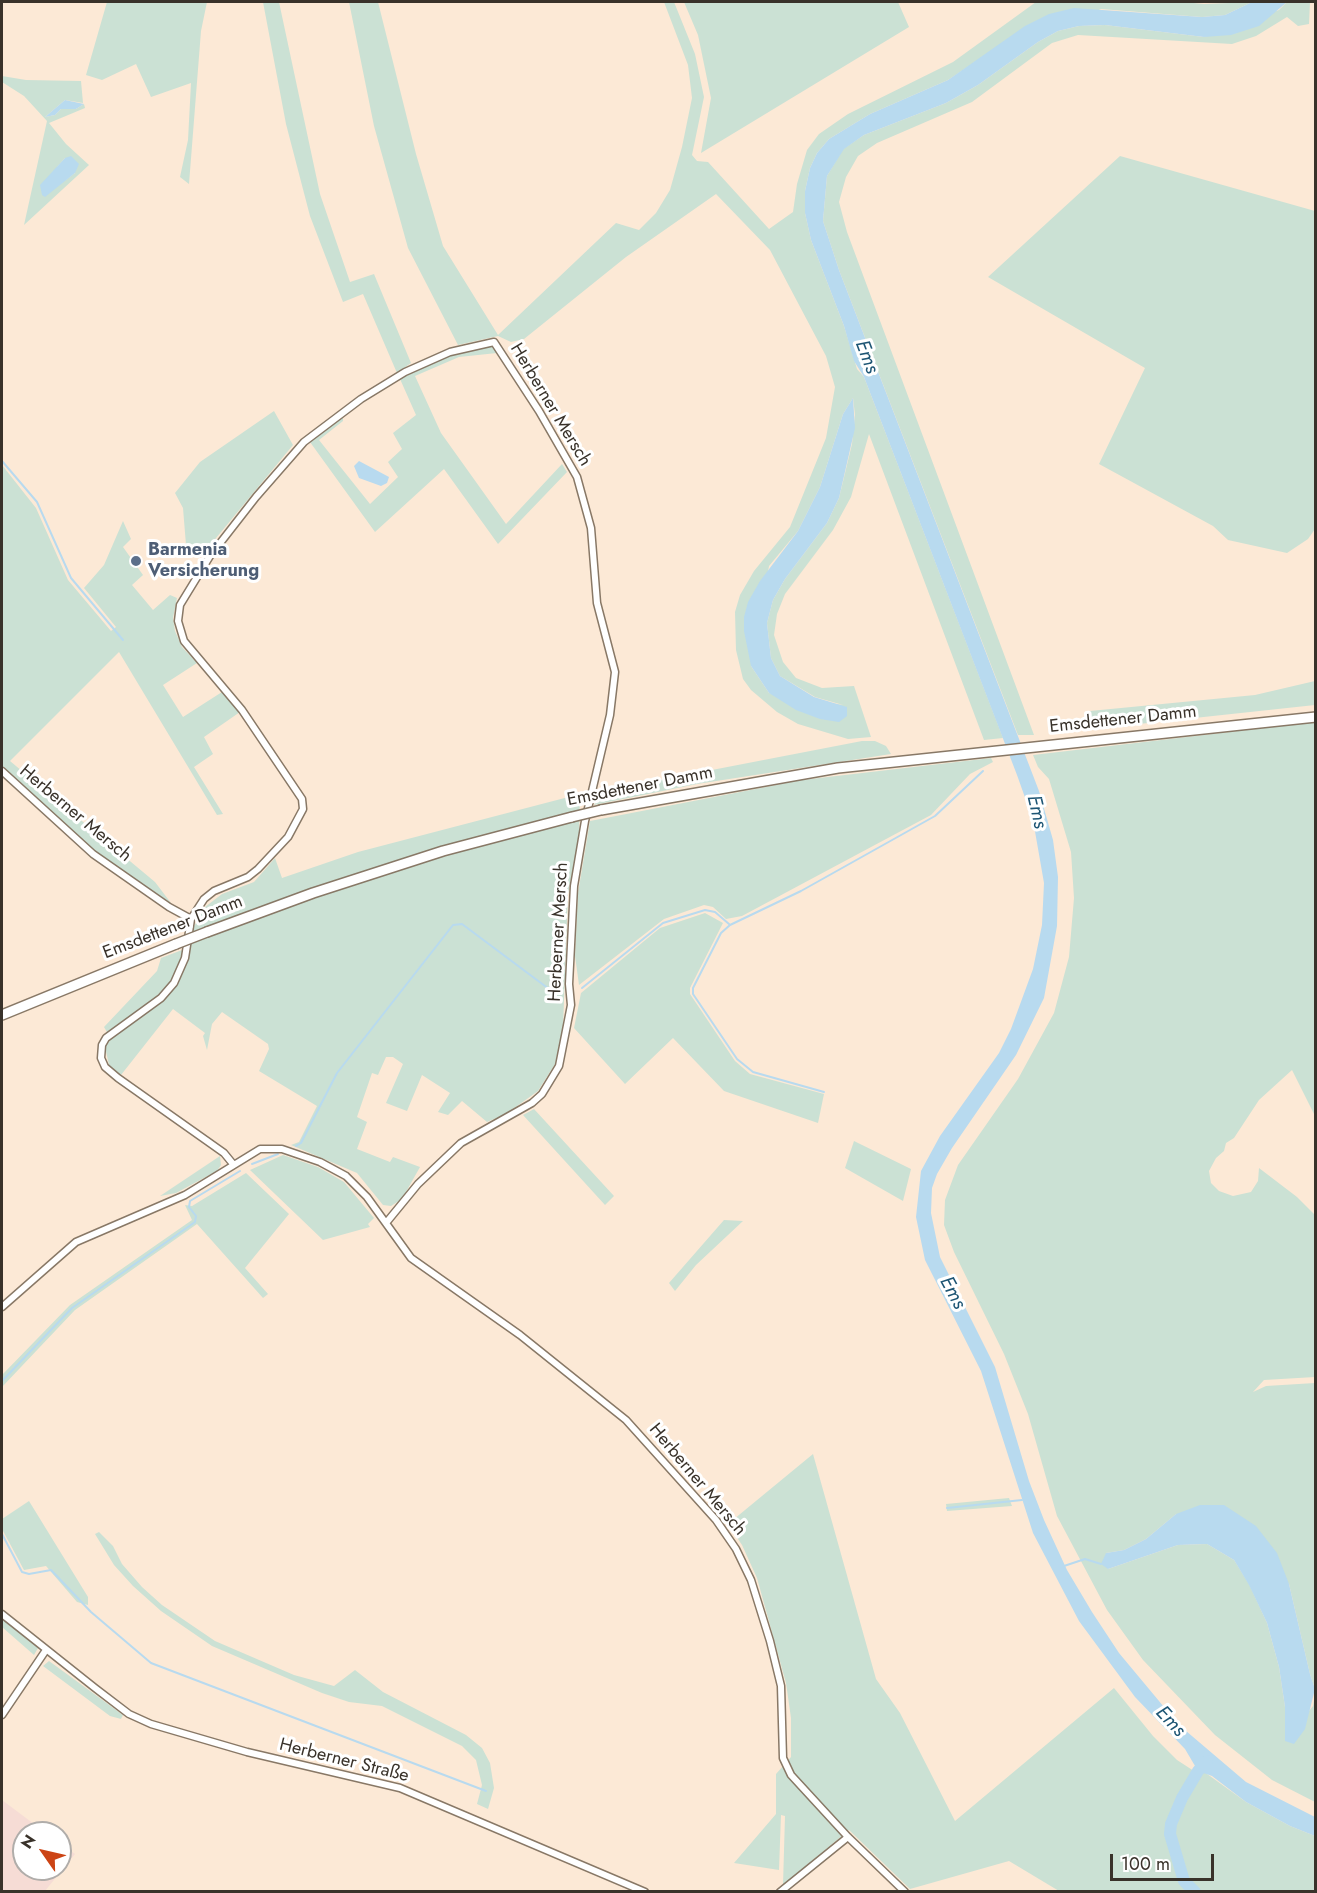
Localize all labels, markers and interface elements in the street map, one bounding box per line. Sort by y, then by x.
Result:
water label: Ems [849,337,883,377]
street label: Herberner Mersch [505,340,595,470]
place label: Barmenia Versicherung [148,540,259,582]
marker: Barmenia Versicherung [129,554,143,568]
street label: Emsdettener Damm [1048,702,1198,738]
street label: Herberner Mersch [15,761,135,867]
street label: Emsdettener Damm [565,762,715,812]
water label: Ems [1021,793,1051,831]
street label: Herberner Mersch [545,862,573,1002]
street label: Emsdettener Damm [100,891,246,965]
water label: Ems [934,1273,970,1313]
street label: Herberner Mersch [644,1420,750,1540]
water label: Ems [1150,1702,1190,1742]
street label: Herberner Straße [277,1734,411,1788]
north arrow [12,1821,72,1881]
text: N [15,1830,41,1853]
scale bar [1113,1842,1216,1880]
text: 100 m [1121,1851,1170,1877]

